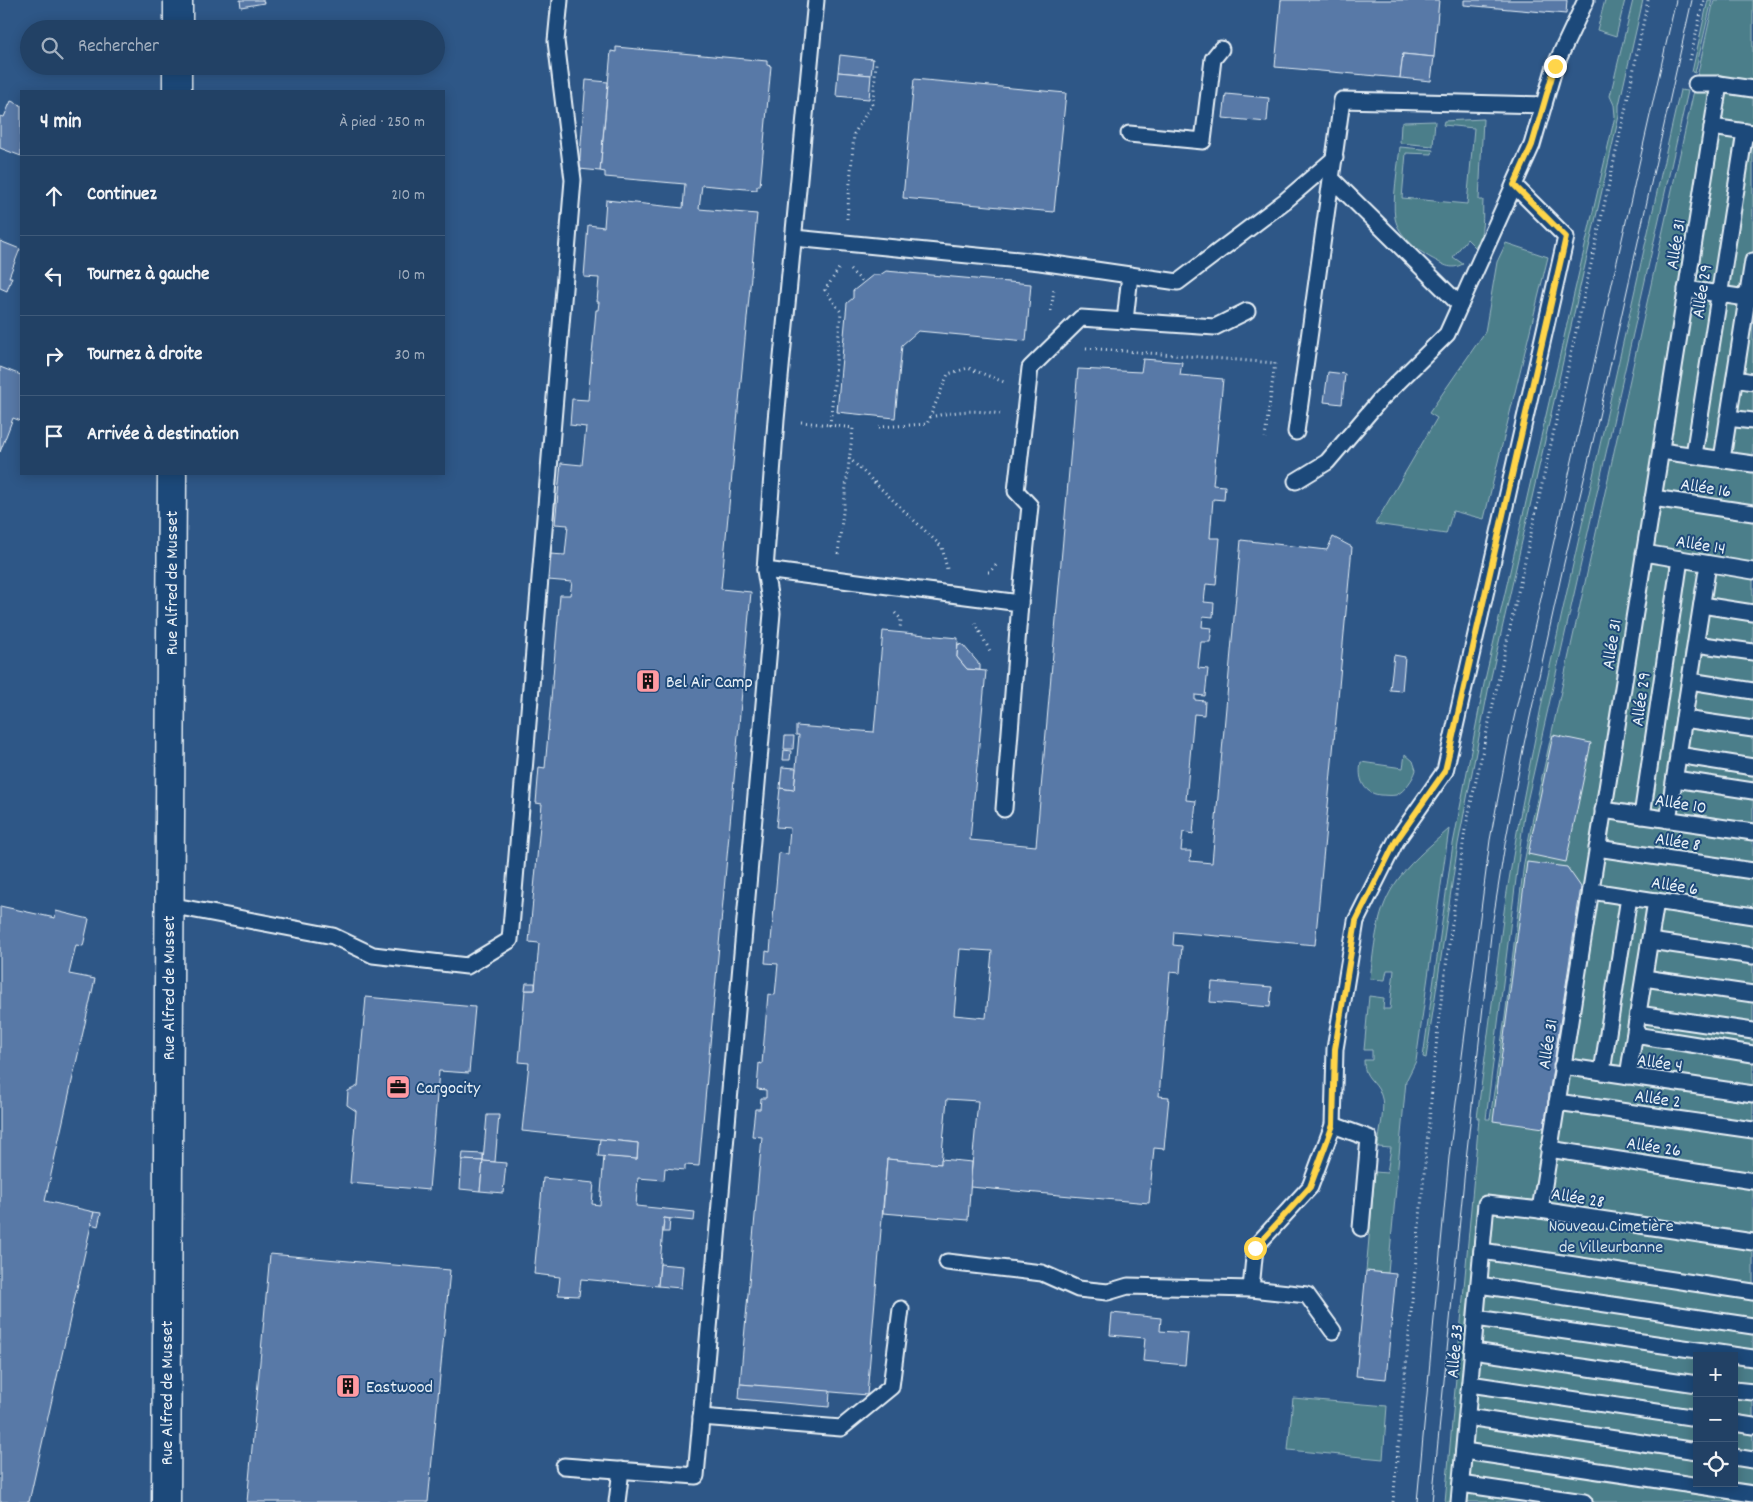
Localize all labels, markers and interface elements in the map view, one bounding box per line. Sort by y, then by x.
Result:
search box [20,20,445,75]
icon: search [38,34,66,62]
text: Rechercher [78,34,159,61]
route end [1544,55,1567,78]
text: 4 min [40,108,82,138]
text: À pied · 250 m [339,111,425,134]
icon: ahead [40,182,68,210]
text: Continuez [87,182,157,209]
text: 210 m [391,184,425,207]
street label: Allée 31 [1661,218,1694,271]
icon: left [40,262,68,290]
text: Tournez à gauche [87,262,209,289]
street label: Allée 29 [1687,263,1720,320]
text: 10 m [398,264,425,287]
icon: right [40,342,68,370]
text: Tournez à droite [87,342,202,369]
text: 30 m [395,344,425,367]
icon: arrive [40,422,68,450]
text: Arrivée à destination [87,422,239,449]
street label: Allée 16 [1678,473,1733,506]
street label: Rue Alfred de Musset [161,510,186,655]
street label: Allée 14 [1674,530,1727,563]
street label: Allée 31 [1597,618,1630,671]
building icon: Bel Air Camp [635,668,661,694]
place label: Bel Air Camp [666,671,753,696]
street label: Allée 29 [1626,671,1659,728]
street label: Allée 10 [1653,789,1708,822]
street label: Allée 8 [1653,828,1702,859]
street label: Allée 6 [1649,871,1700,903]
street label: Rue Alfred de Musset [158,915,183,1060]
street label: Allée 31 [1533,1018,1566,1071]
street label: Allée 4 [1635,1049,1684,1080]
office icon: Cargocity [385,1074,411,1100]
place label: Cargocity [416,1077,481,1102]
street label: Allée 2 [1633,1085,1682,1116]
street label: Allée 26 [1625,1132,1683,1165]
street label: Allée 28 [1549,1183,1606,1216]
park label: Nouveau Cimetière de Villeurbanne [1548,1215,1674,1261]
route start [1244,1237,1267,1260]
street label: Rue Alfred de Musset [156,1320,181,1465]
street label: Allée 33 [1442,1323,1471,1379]
map controls [1693,1352,1738,1487]
button: + [1693,1352,1738,1397]
building icon: Eastwood [335,1373,361,1399]
place label: Eastwood [366,1376,433,1401]
button: − [1693,1397,1738,1442]
button: locate [1693,1442,1738,1487]

